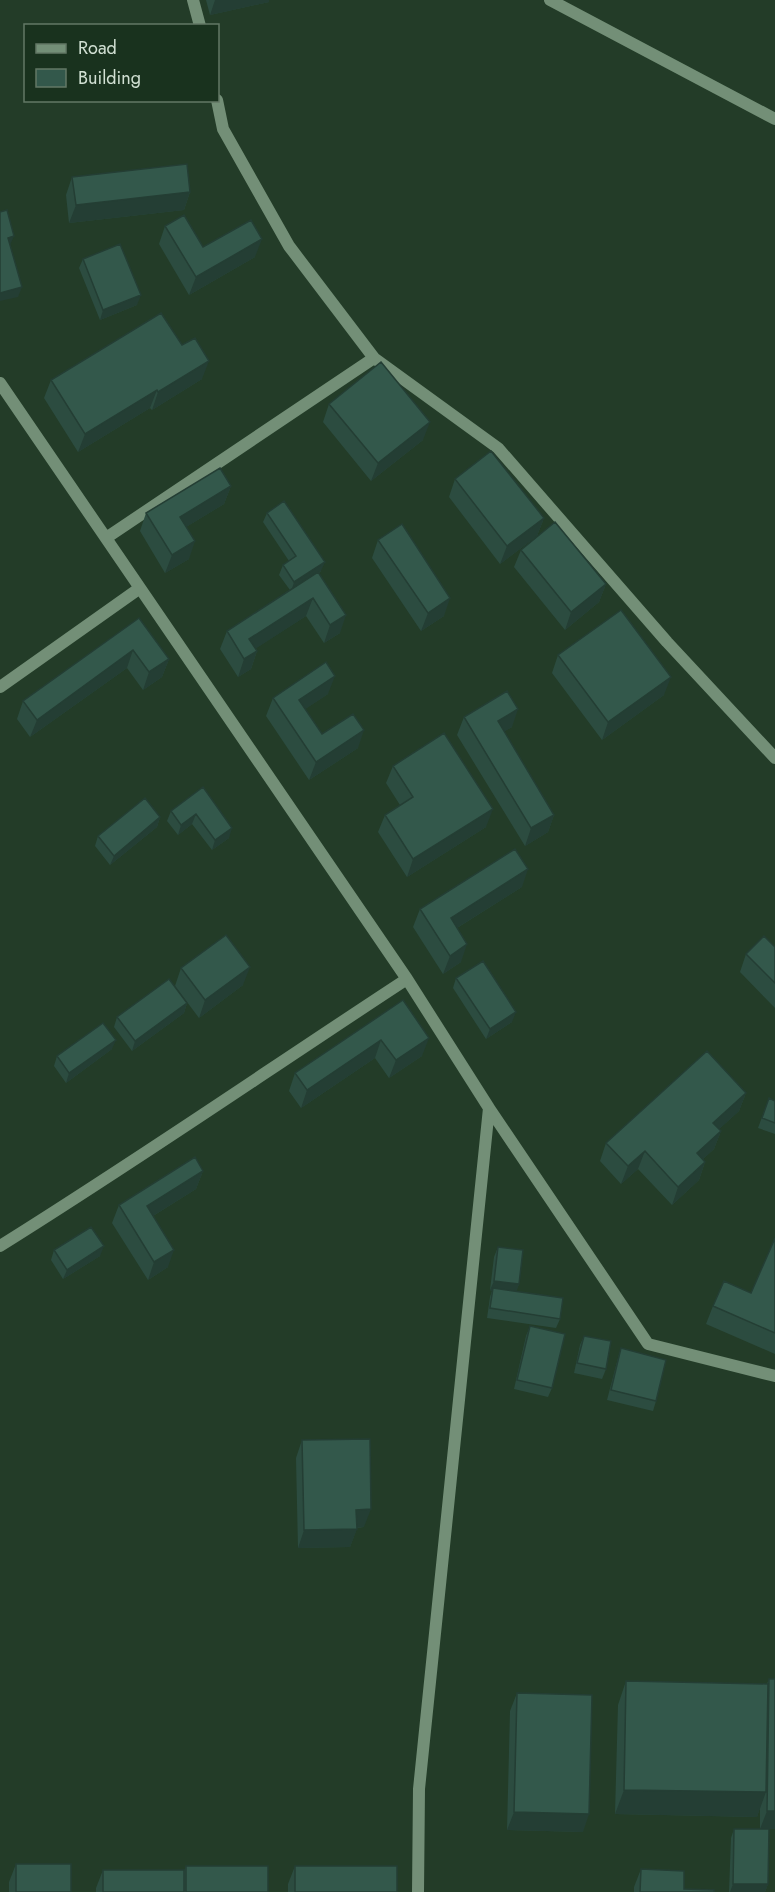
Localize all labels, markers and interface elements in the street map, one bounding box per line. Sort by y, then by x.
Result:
legend [24,24,219,102]
text: Road [78,35,117,61]
text: Building [78,65,141,91]

